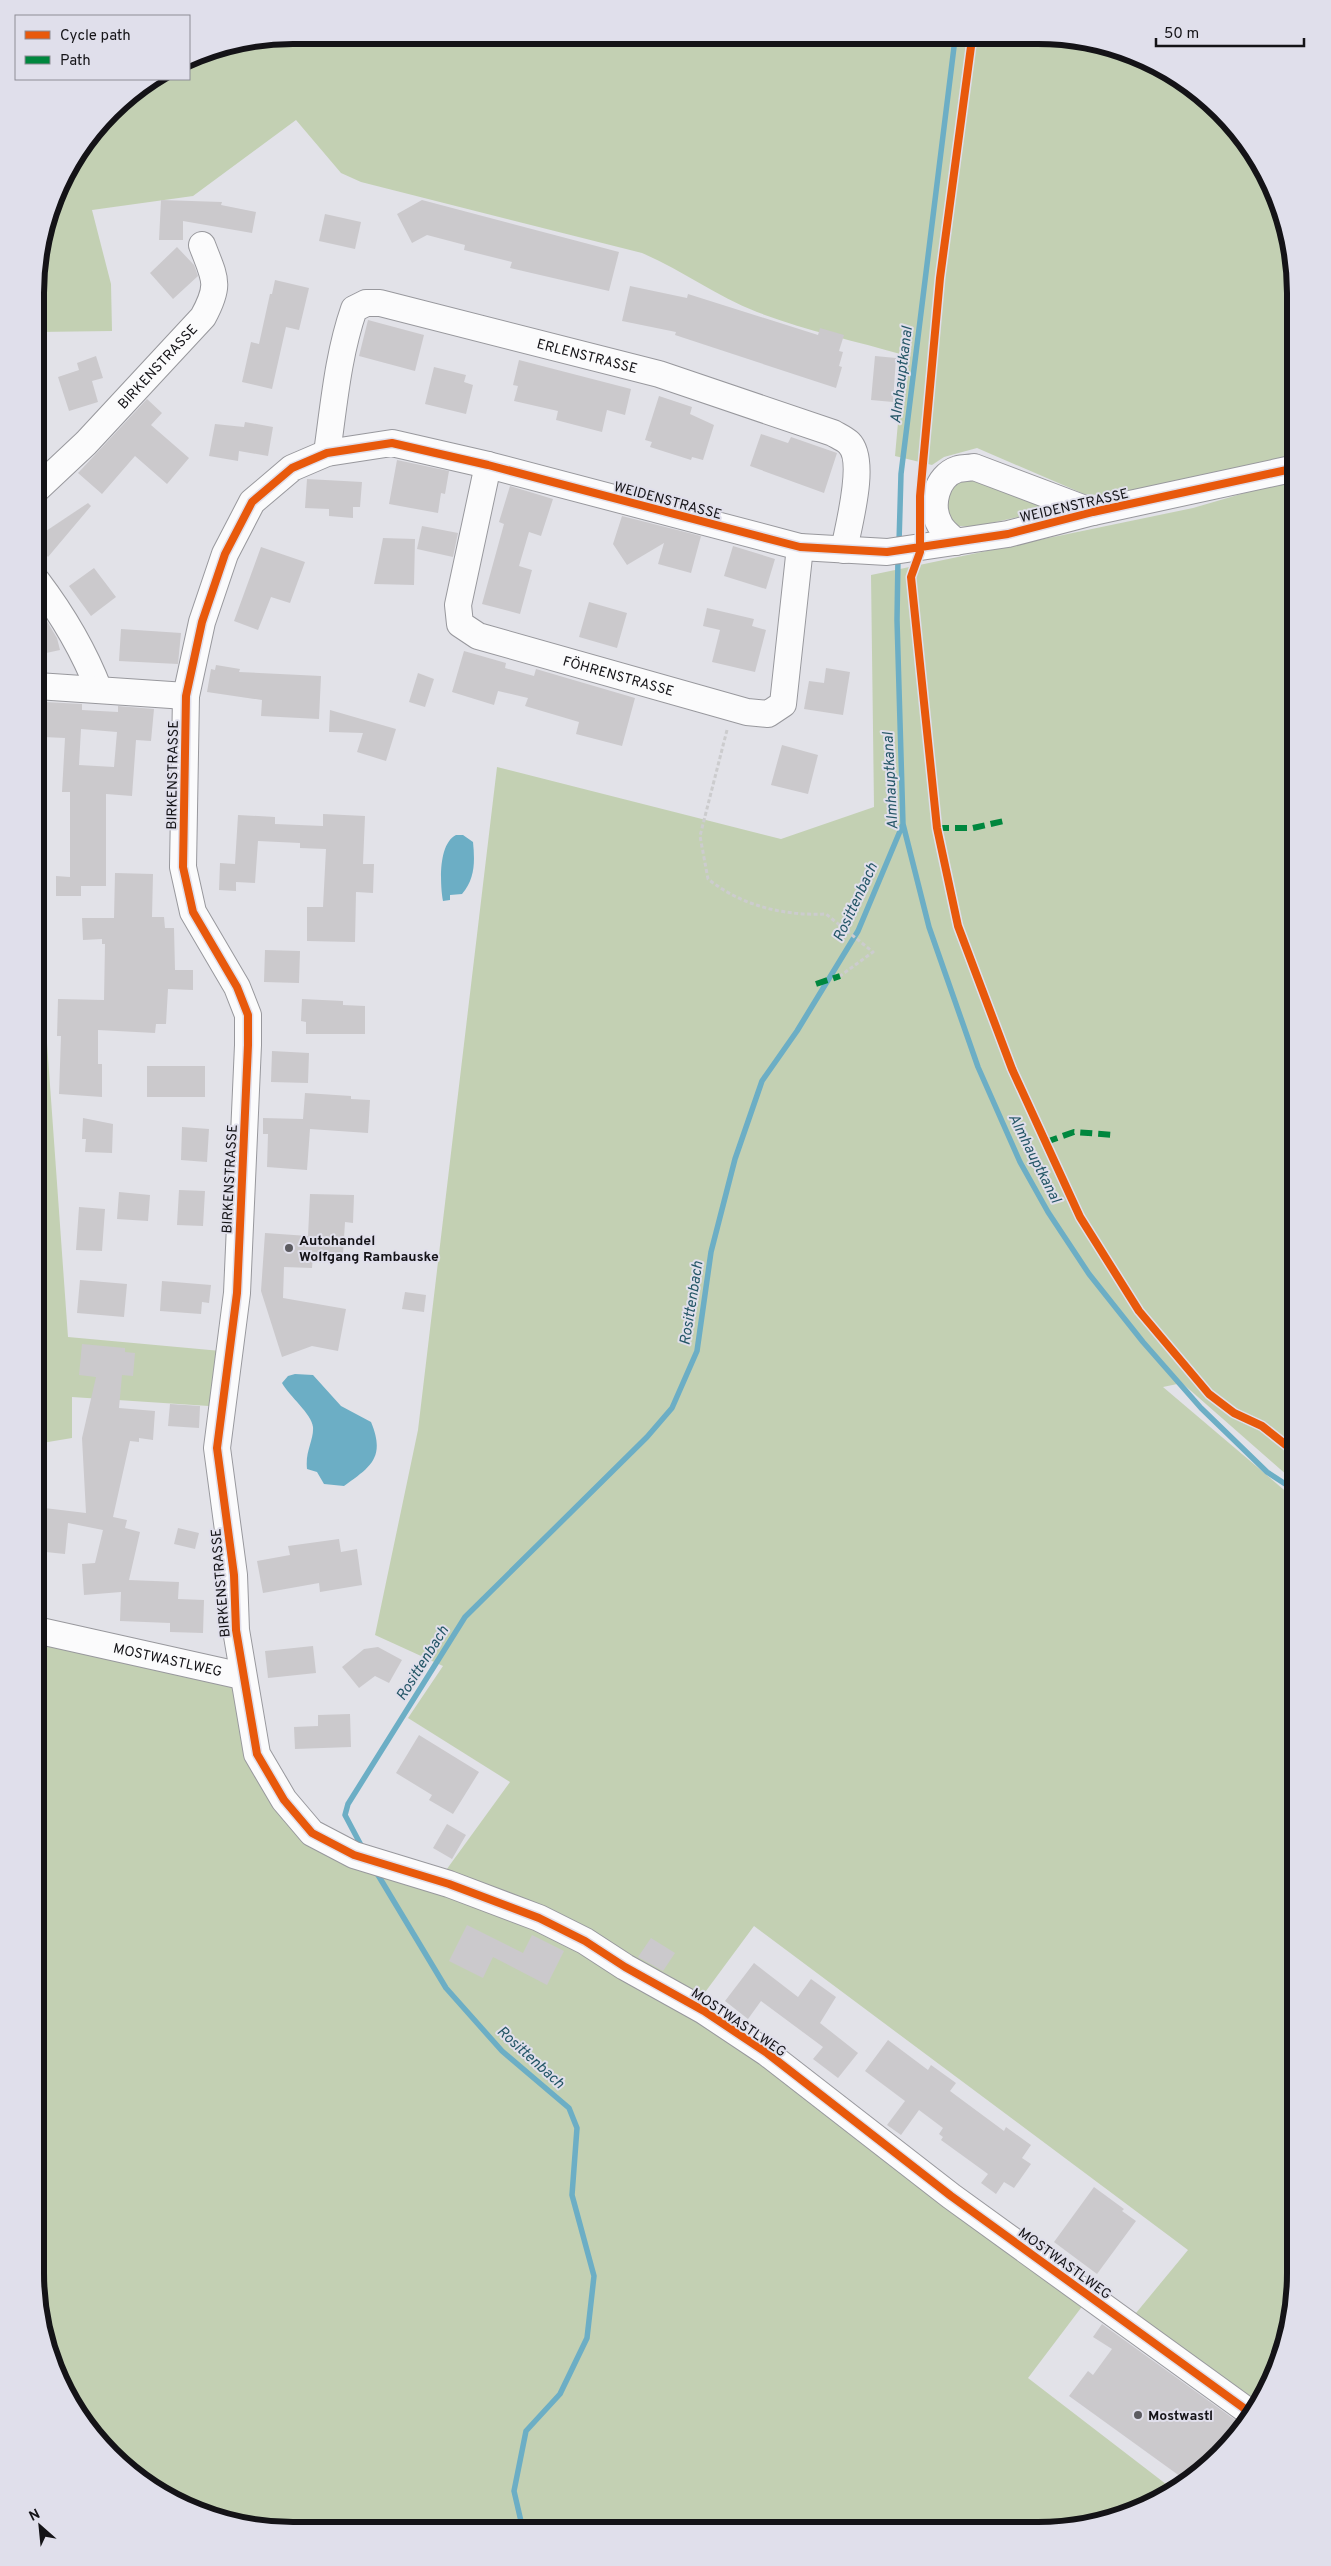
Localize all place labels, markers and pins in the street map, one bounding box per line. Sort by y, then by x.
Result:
place label: Autohandel Wolfgang Rambauske [299,1233,439,1266]
marker: Autohandel Wolfgang Rambauske [283,1242,295,1254]
place label: Mostwastl [1148,2408,1213,2425]
marker: Mostwastl [1132,2409,1144,2421]

